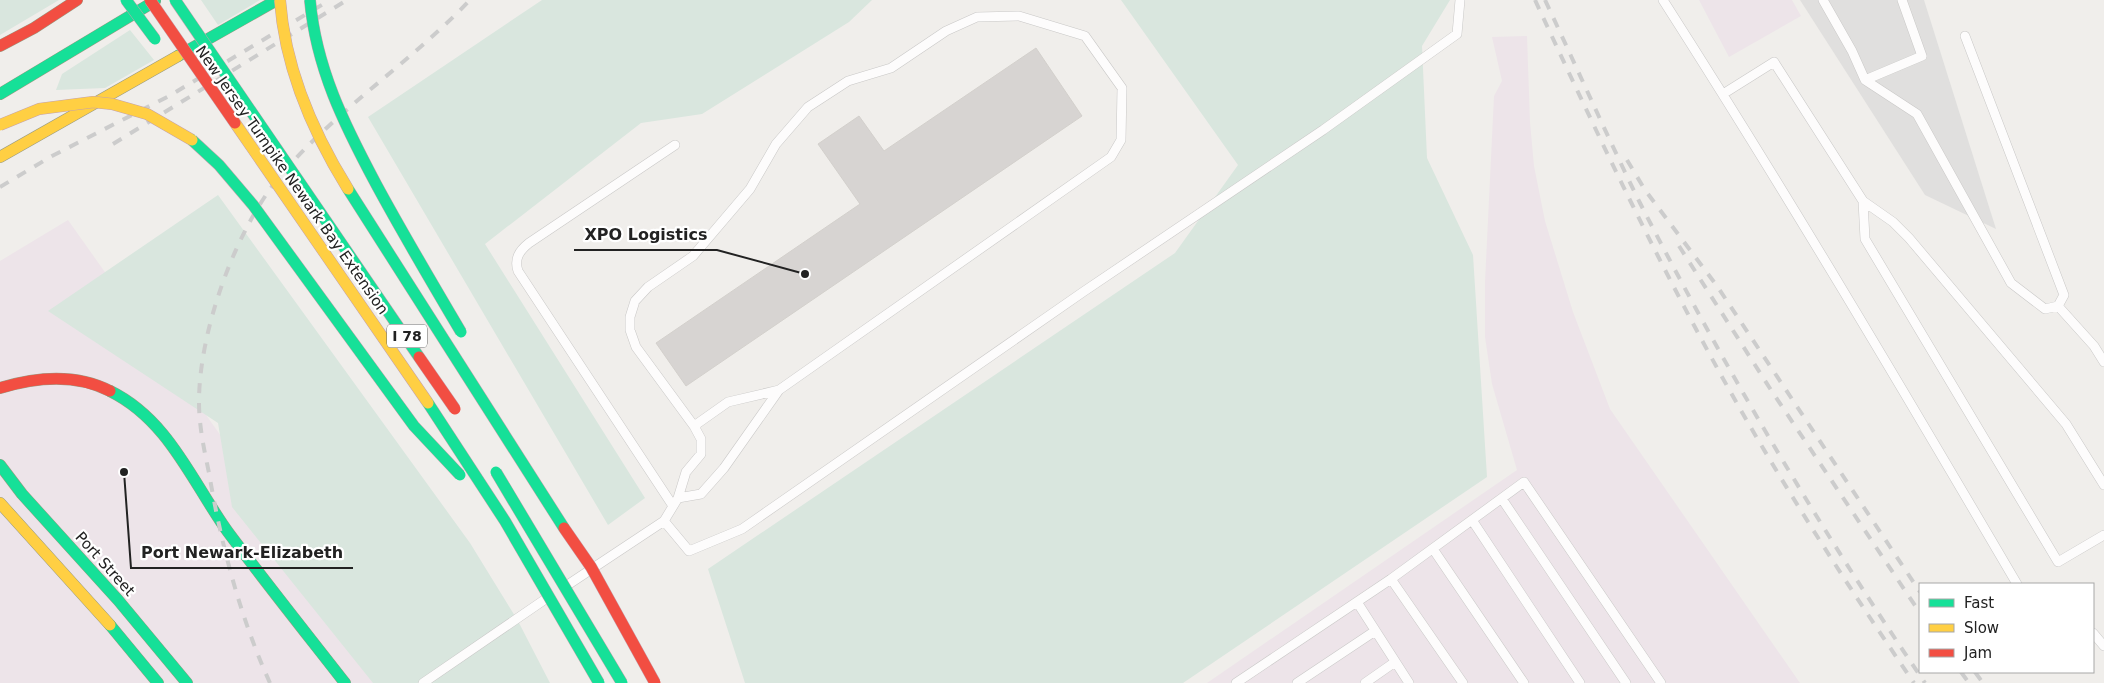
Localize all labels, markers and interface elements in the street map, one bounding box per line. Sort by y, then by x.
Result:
street label: New Jersey Turnpike Newark Bay Extension [192,42,392,318]
callout: XPO Logistics [574,219,717,250]
text: XPO Logistics [584,225,708,244]
road number: I 78 [387,324,427,348]
street label: Port Street [72,528,139,600]
callout: Port Newark-Elizabeth [131,537,353,568]
text: Port Newark-Elizabeth [141,543,343,562]
legend [1919,583,2094,673]
text: Fast [1964,594,1994,612]
text: Slow [1964,619,1999,637]
text: Jam [1963,644,1992,662]

